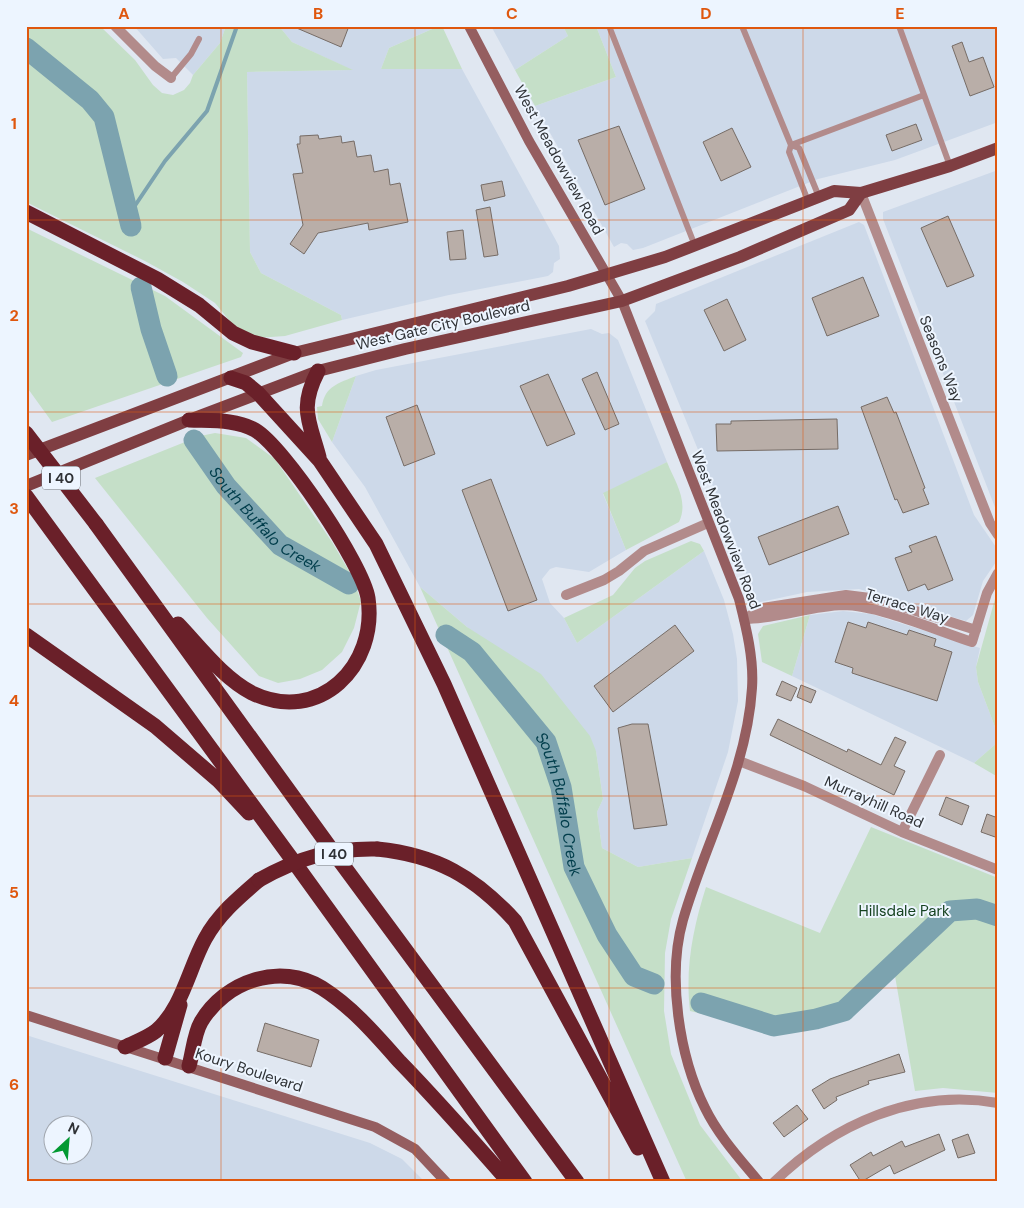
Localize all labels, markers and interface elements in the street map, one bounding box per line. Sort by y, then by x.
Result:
text: A [118,3,130,24]
text: B [313,3,323,24]
text: C [506,3,518,24]
text: D [700,3,712,24]
text: E [895,3,905,24]
street label: West Meadowview Road [509,82,609,238]
text: 1 [11,113,17,134]
street label: West Gate City Boulevard [354,295,532,355]
text: 2 [9,305,19,326]
street label: Seasons Way [914,313,968,406]
street label: West Meadowview Road [687,448,765,612]
water label: South Buffalo Creek [204,462,326,578]
road number: I 40 [42,466,80,489]
text: 3 [9,498,19,519]
street label: Terrace Way [863,584,952,628]
text: 4 [9,690,19,711]
water label: South Buffalo Creek [531,728,587,880]
street label: Murrayhill Road [821,771,927,833]
road number: I 40 [315,842,353,866]
text: 5 [9,882,19,903]
park label: Hillsdale Park [858,901,950,921]
street label: Koury Boulevard [193,1043,305,1097]
text: 6 [9,1074,19,1095]
north arrow [42,1116,92,1166]
text: N [65,1118,82,1139]

